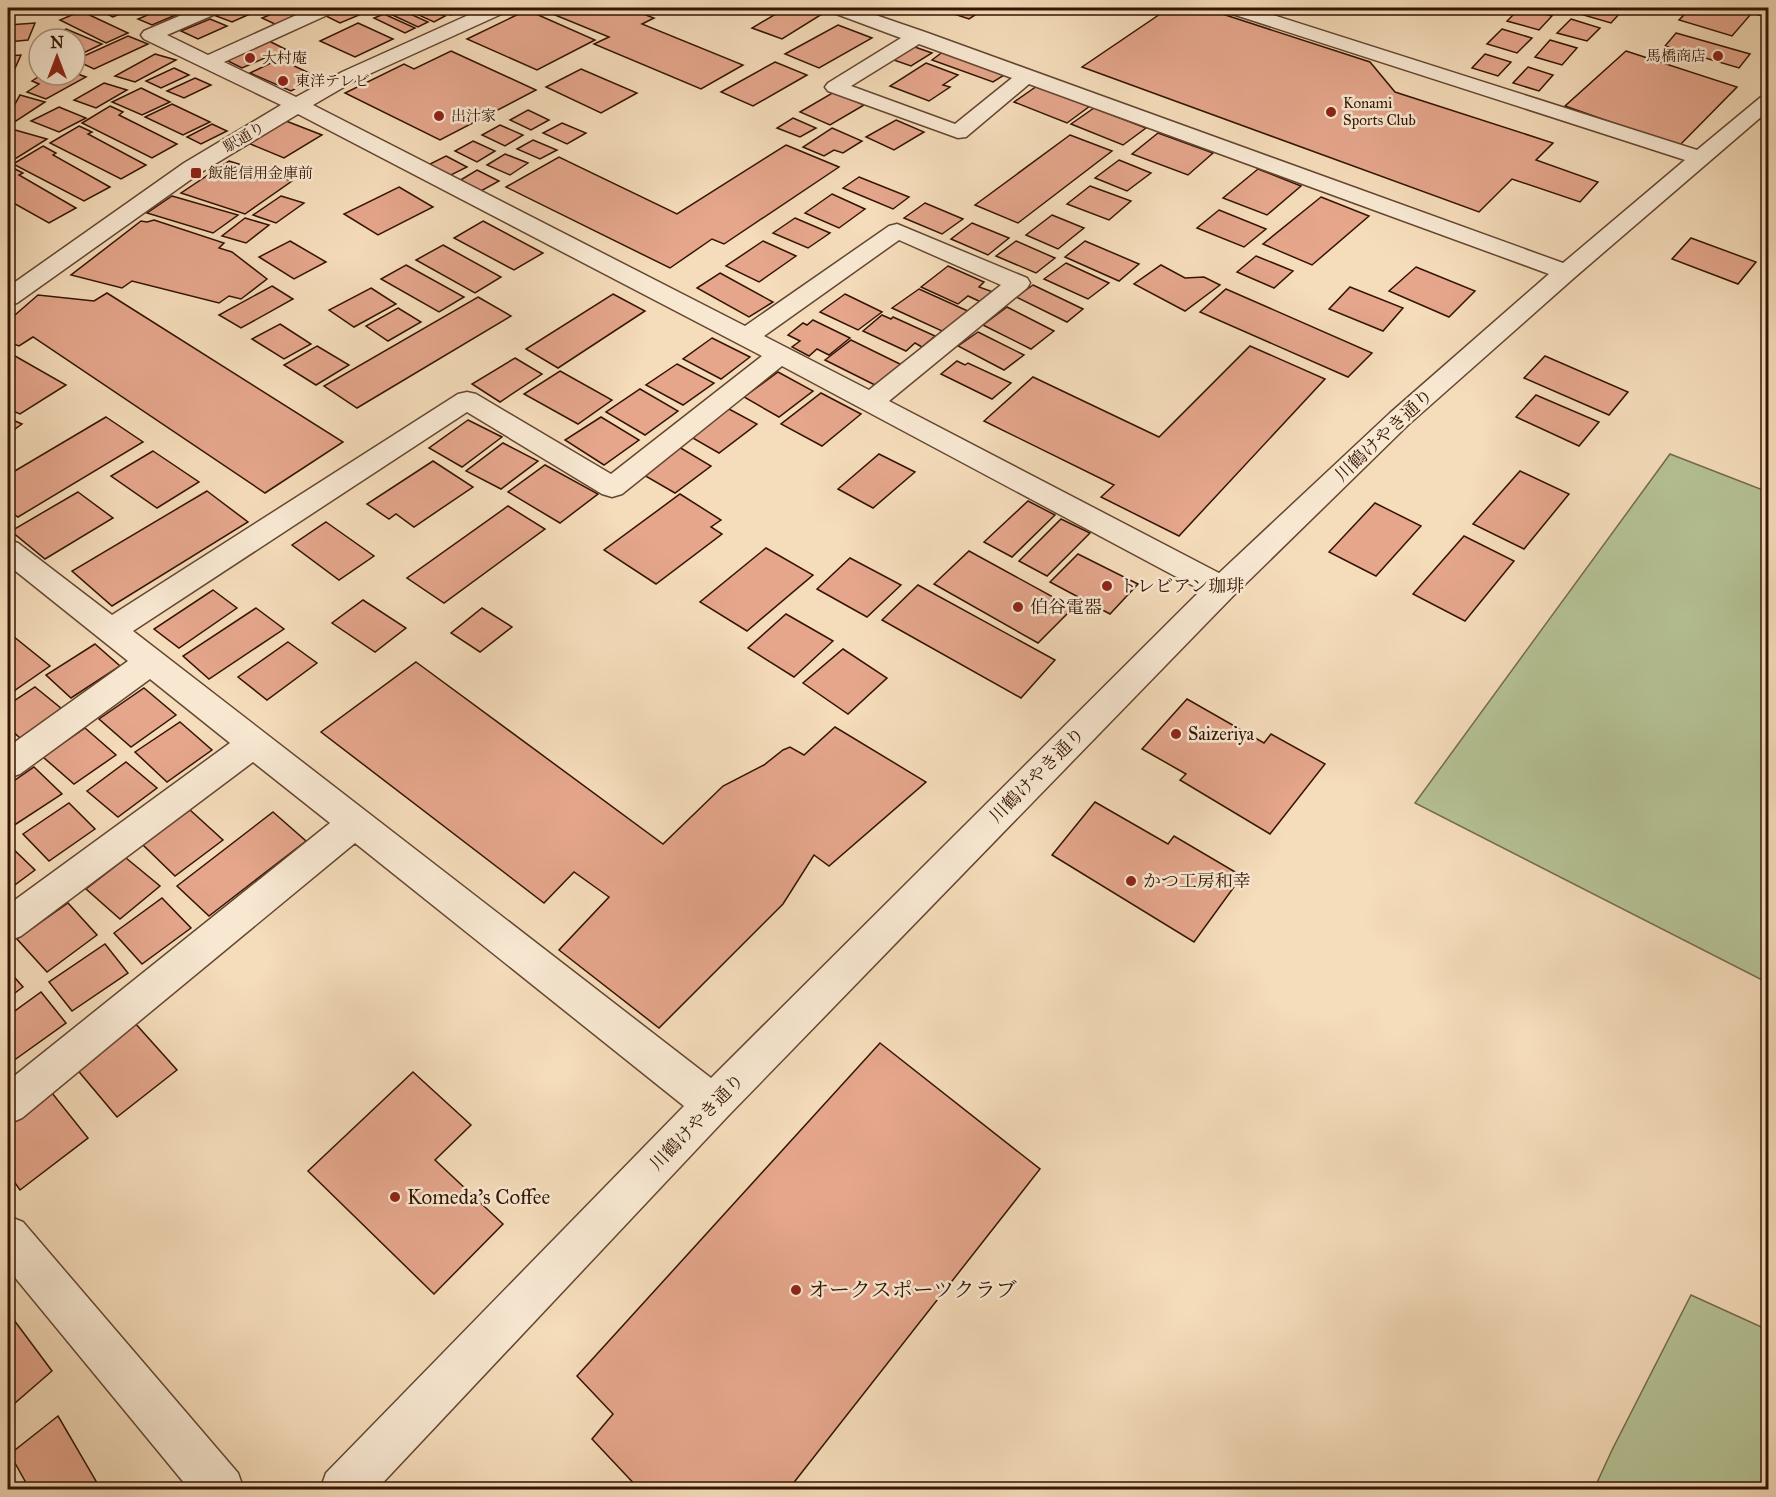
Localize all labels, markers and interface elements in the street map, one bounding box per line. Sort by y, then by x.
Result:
north arrow [27,27,87,87]
text: N [50,33,64,52]
place label: 馬橋商店 [1646,47,1706,65]
place label: 大村庵 [262,49,307,67]
marker: 馬橋商店 [1711,49,1725,63]
marker: 大村庵 [243,51,257,65]
place label: 東洋テレビ [295,72,370,90]
marker: 東洋テレビ [276,74,290,88]
place label: Konami Sports Club [1343,94,1416,129]
marker: Konami Sports Club [1324,105,1338,119]
place label: 出汁家 [451,107,496,125]
marker: 出汁家 [432,109,446,123]
street label: 駅通り [220,118,268,156]
place label: 飯能信用金庫前 [208,164,313,182]
marker: 飯能信用金庫前 [189,166,203,180]
street label: 川鶴けやき通り [1330,384,1438,486]
place label: トレビアン珈琲 [1119,575,1244,597]
marker: トレビアン珈琲 [1100,579,1114,593]
place label: 伯谷電器 [1030,596,1102,618]
marker: 伯谷電器 [1011,600,1025,614]
street label: 川鶴けやき通り [985,723,1089,827]
place label: Saizeriya [1188,723,1255,745]
marker: Saizeriya [1169,727,1183,741]
place label: かつ工房和幸 [1143,870,1251,892]
marker: かつ工房和幸 [1124,874,1138,888]
street label: 川鶴けやき通り [645,1069,749,1175]
place label: Komeda's Coffee [407,1184,551,1210]
marker: Komeda's Coffee [388,1190,402,1204]
place label: オークスポーツクラブ [808,1277,1017,1303]
marker: オークスポーツクラブ [789,1283,803,1297]

